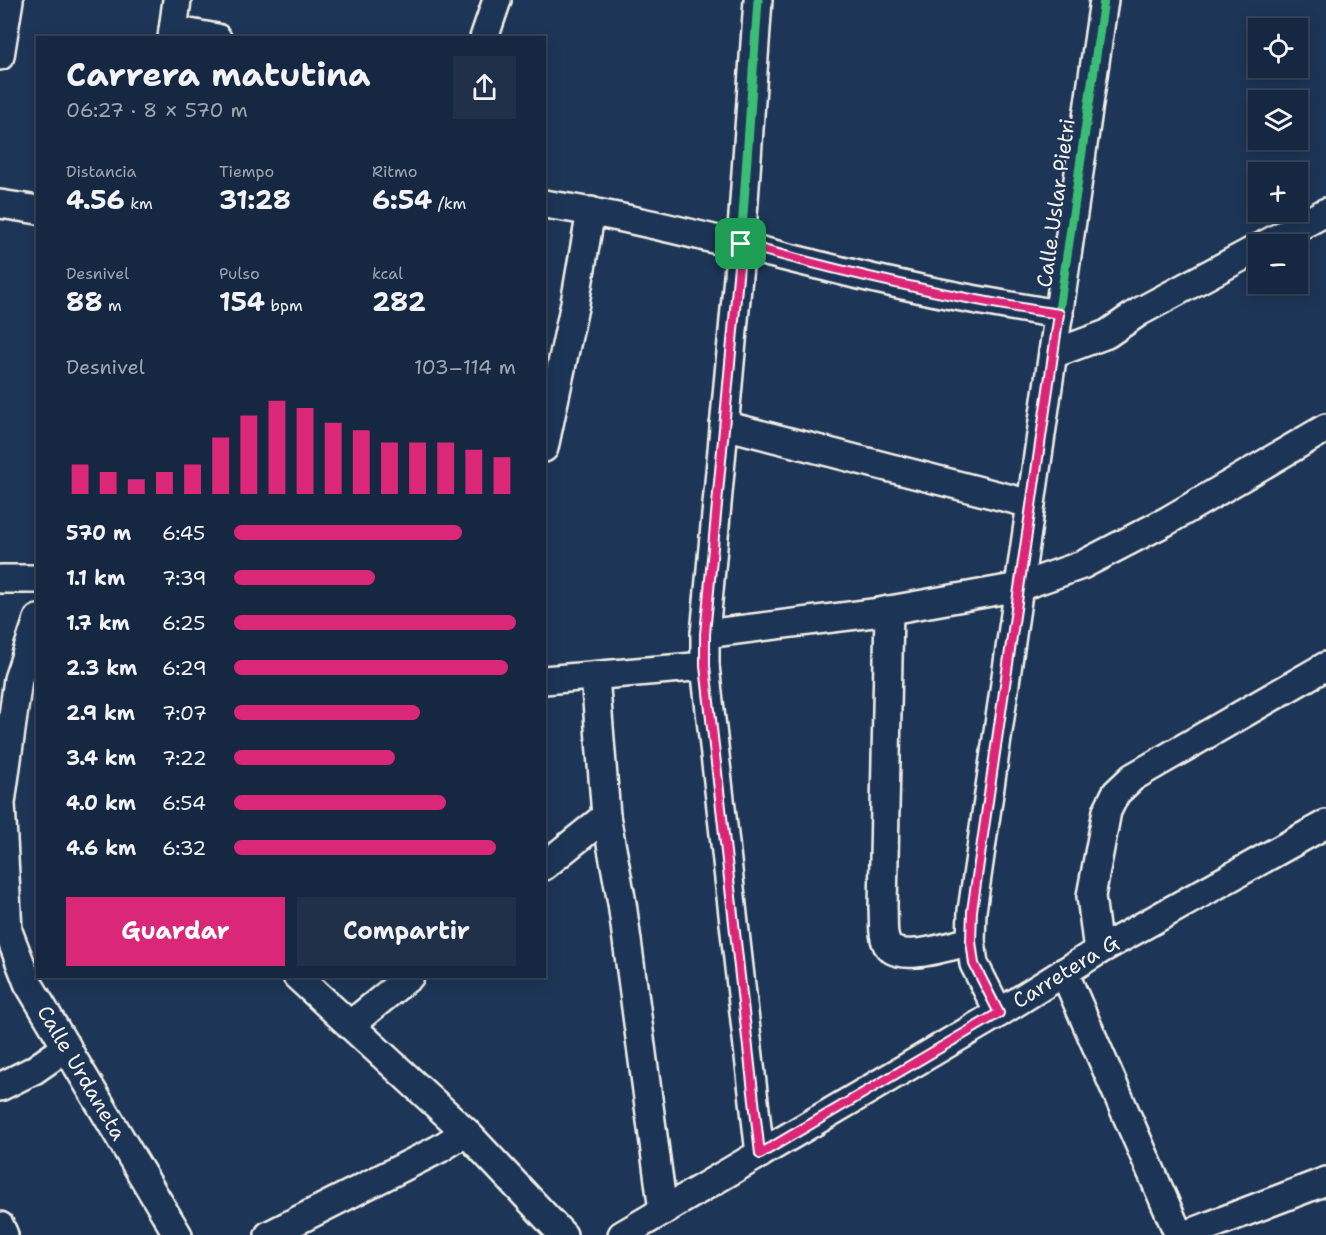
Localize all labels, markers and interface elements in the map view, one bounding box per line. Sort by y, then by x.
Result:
map controls [1248,18,1308,294]
button: locate [1248,18,1308,78]
text: Carrera matutina [66,52,371,97]
button: share [453,56,516,119]
button: layers [1248,90,1308,150]
text: 06:27 · 8 × 570 m [66,97,248,123]
street label: Calle Uslar Pietri [1030,117,1082,289]
text: Distancia [66,161,137,182]
text: Tiempo [219,161,274,182]
text: Ritmo [372,161,417,182]
button: + [1248,162,1308,222]
text: 4.56 [66,182,125,217]
text: 31:28 [219,182,291,217]
text: 6:54 [372,182,432,217]
text: km [125,193,153,214]
text: /km [432,193,466,214]
pin [715,218,766,269]
icon: arrive [724,227,757,260]
button: − [1248,234,1308,294]
text: Desnivel [66,263,129,284]
text: Pulso [219,263,260,284]
text: kcal [372,263,403,284]
text: 88 [66,284,103,319]
text: 154 [219,284,265,319]
text: 282 [372,284,426,319]
text: m [103,295,122,316]
text: bpm [265,295,303,316]
text: Desnivel [66,354,145,380]
text: 103–114 m [414,354,516,380]
text: 570 m [66,520,131,546]
text: 6:45 [162,520,205,546]
text: 1.1 km [66,565,125,591]
text: 7:39 [162,565,207,591]
text: 1.7 km [66,610,130,636]
text: 6:25 [162,610,206,636]
text: 2.3 km [66,655,137,681]
text: 6:29 [162,655,207,681]
text: 2.9 km [66,700,135,726]
text: 7:07 [162,700,207,726]
text: 3.4 km [66,745,136,771]
text: 7:22 [162,745,207,771]
text: 4.0 km [66,790,136,816]
text: 6:54 [162,790,206,816]
text: 4.6 km [66,835,136,861]
text: 6:32 [162,835,206,861]
button: Guardar [66,897,285,966]
button: Compartir [297,897,516,966]
street label: Carretera G [1007,928,1124,1015]
street label: Calle Urdaneta [31,1000,133,1146]

